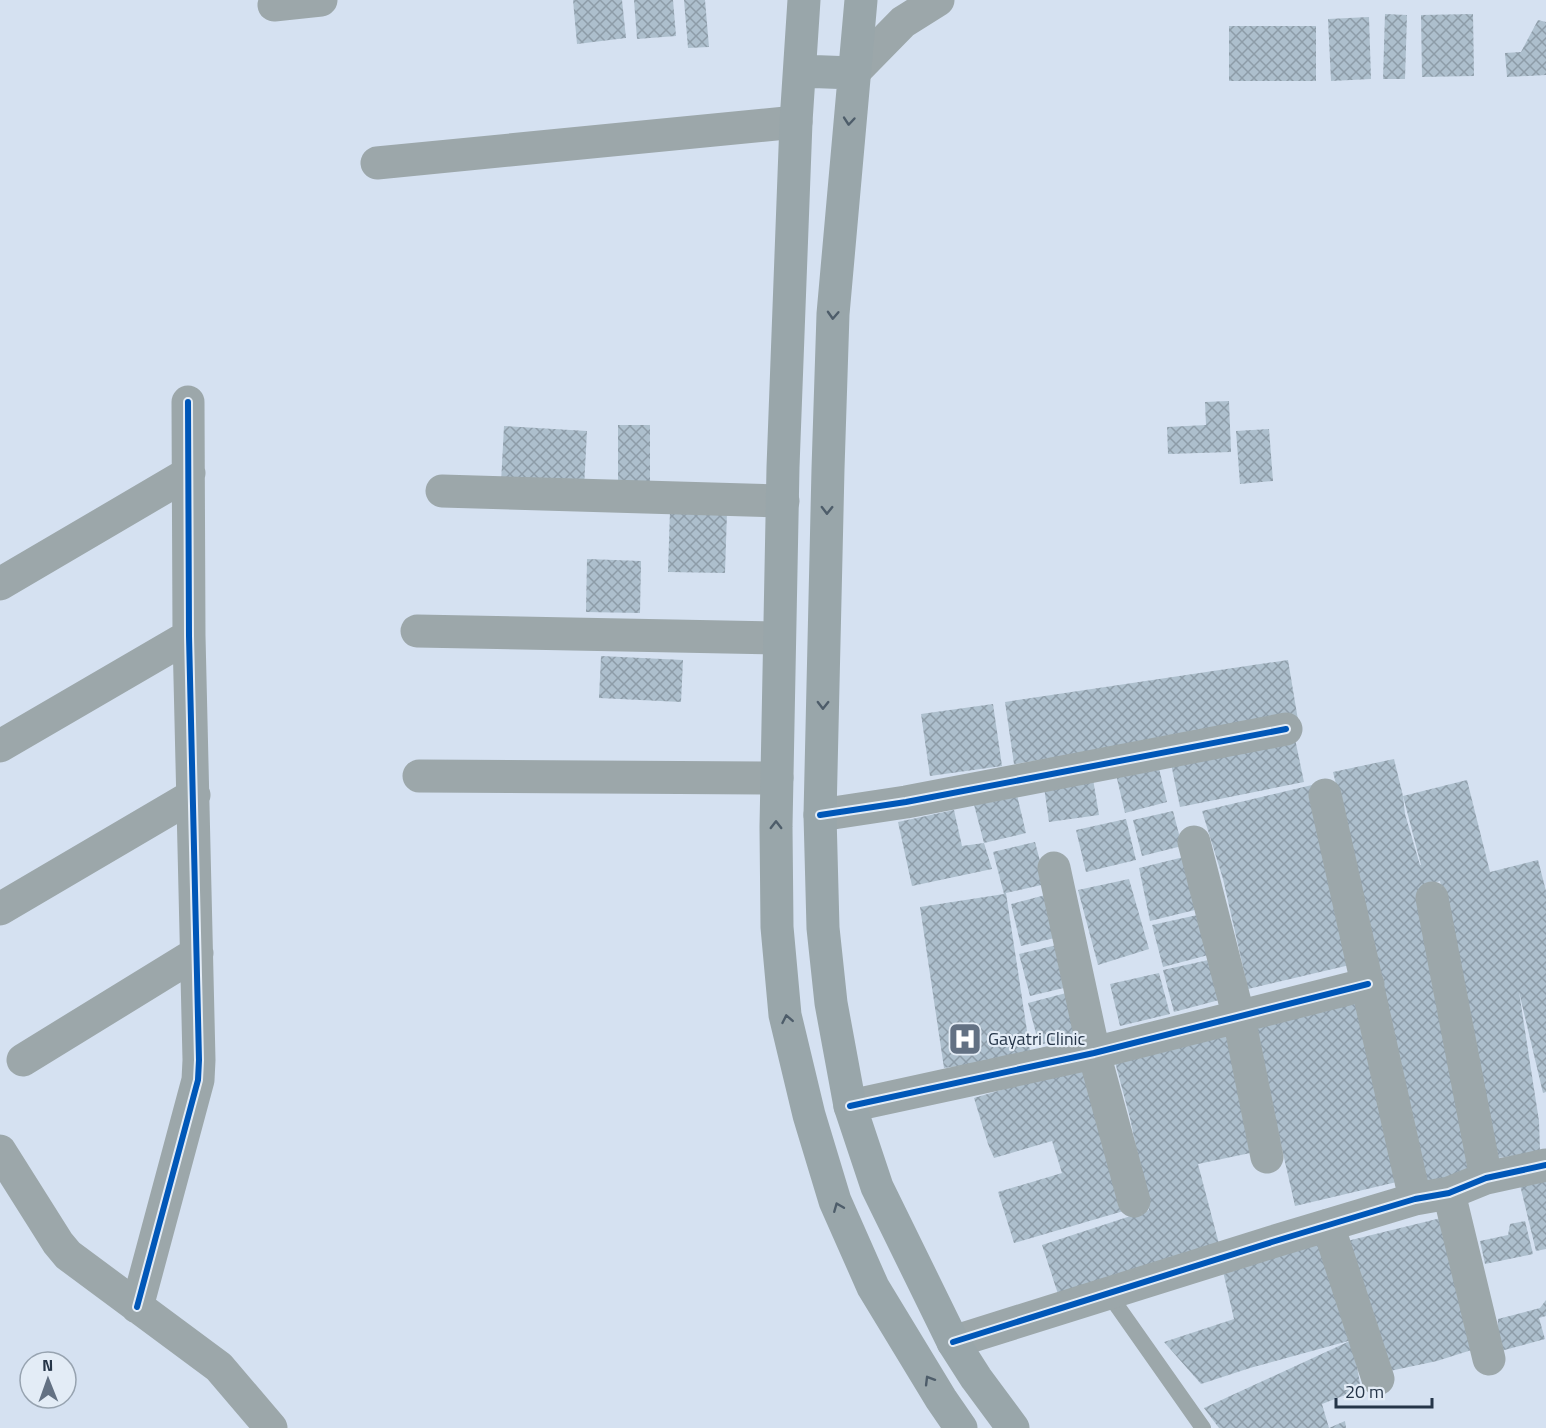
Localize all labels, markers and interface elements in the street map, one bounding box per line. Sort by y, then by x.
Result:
one-way arrow [843,116,856,125]
one-way arrow [827,311,840,320]
one-way arrow [821,506,833,515]
one-way arrow [817,701,829,710]
one-way arrow [770,821,782,830]
one-way arrow [781,1015,794,1025]
hospital icon: Gayatri Clinic [947,1021,983,1057]
place label: Gayatri Clinic [988,1025,1086,1052]
one-way arrow [833,1203,845,1214]
north arrow [18,1350,78,1410]
text: N [42,1353,53,1377]
scale bar [1336,1371,1432,1409]
one-way arrow [924,1376,936,1386]
text: 20 m [1345,1378,1384,1405]

